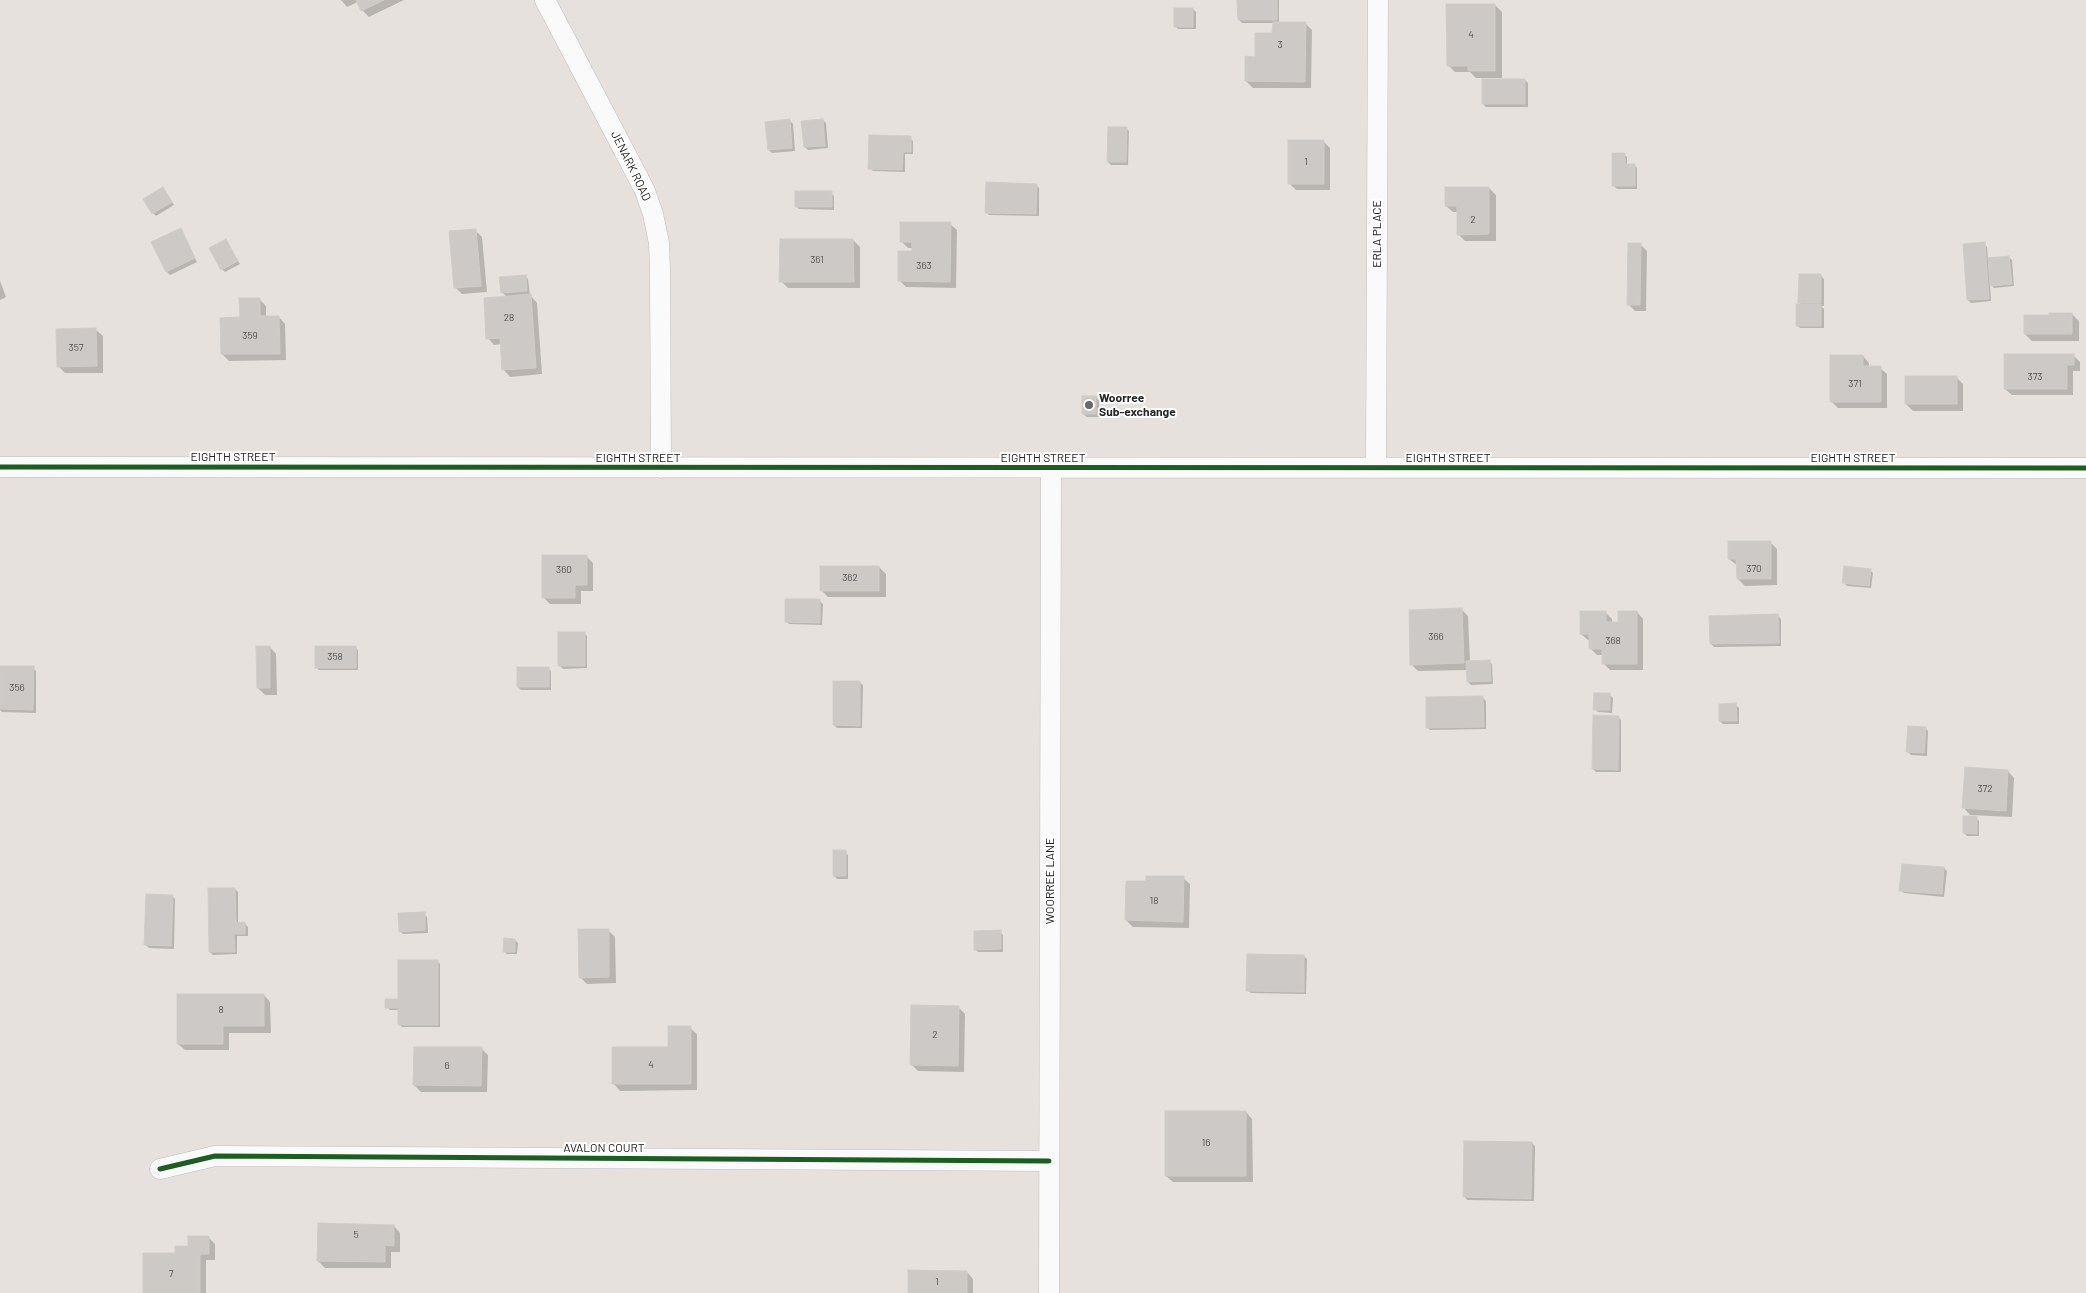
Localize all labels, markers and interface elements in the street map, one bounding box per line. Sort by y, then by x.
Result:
house number: 4 [1468,29,1474,41]
house number: 3 [1277,39,1283,51]
street label: JENARK ROAD [608,129,654,203]
house number: 1 [1304,156,1308,168]
street label: ERLA PLACE [1370,200,1384,268]
house number: 2 [1470,214,1476,226]
house number: 361 [810,254,824,266]
house number: 363 [916,260,932,272]
house number: 28 [504,312,514,324]
house number: 359 [242,330,258,342]
house number: 357 [68,342,84,354]
house number: 373 [2027,371,2043,383]
house number: 371 [1848,378,1862,390]
place label: Woorree Sub-exchange [1099,391,1176,419]
marker: Woorree Sub-exchange [1083,399,1095,411]
street label: EIGHTH STREET [191,450,275,464]
street label: EIGHTH STREET [596,451,680,465]
street label: EIGHTH STREET [1001,451,1085,465]
street label: EIGHTH STREET [1406,451,1490,465]
street label: EIGHTH STREET [1811,451,1895,465]
house number: 370 [1746,563,1762,575]
house number: 360 [556,564,572,576]
house number: 362 [842,572,858,584]
house number: 366 [1428,631,1444,643]
house number: 368 [1605,635,1621,647]
house number: 358 [327,651,343,663]
house number: 356 [9,682,25,694]
house number: 372 [1977,783,1993,795]
street label: WOORREE LANE [1043,838,1057,924]
house number: 18 [1150,895,1158,907]
house number: 8 [218,1004,224,1016]
house number: 2 [932,1029,938,1041]
house number: 4 [648,1059,654,1071]
house number: 6 [444,1060,450,1072]
house number: 16 [1202,1137,1210,1149]
street label: AVALON COURT [563,1141,645,1155]
house number: 5 [353,1229,359,1241]
house number: 7 [169,1268,173,1280]
house number: 1 [935,1276,939,1288]

